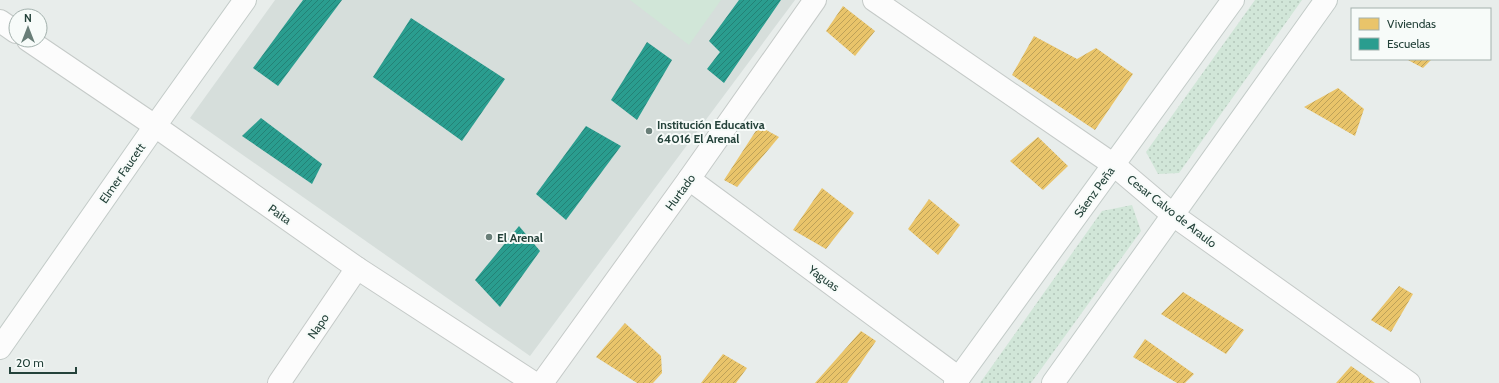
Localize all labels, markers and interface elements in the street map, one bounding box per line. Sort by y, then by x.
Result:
north arrow [8,8,48,48]
legend [1351,8,1491,60]
text: N [24,11,32,25]
text: Viviendas [1387,16,1436,31]
text: Escuelas [1387,36,1430,51]
place label: Institución Educativa 64016 El Arenal [657,117,765,146]
marker: Institución Educativa 64016 El Arenal [644,126,654,136]
street label: Elmer Faucett [96,140,148,206]
street label: Sáenz Peña [1071,163,1118,220]
street label: Hurtado [662,170,698,213]
street label: Cesar Calvo de Araulo [1124,171,1220,251]
street label: Paita [266,201,295,227]
place label: El Arenal [497,230,543,245]
marker: El Arenal [484,232,494,242]
street label: Yaguas [805,261,842,294]
street label: Napo [304,310,332,342]
scale bar [10,349,76,375]
text: 20 m [16,355,44,370]

